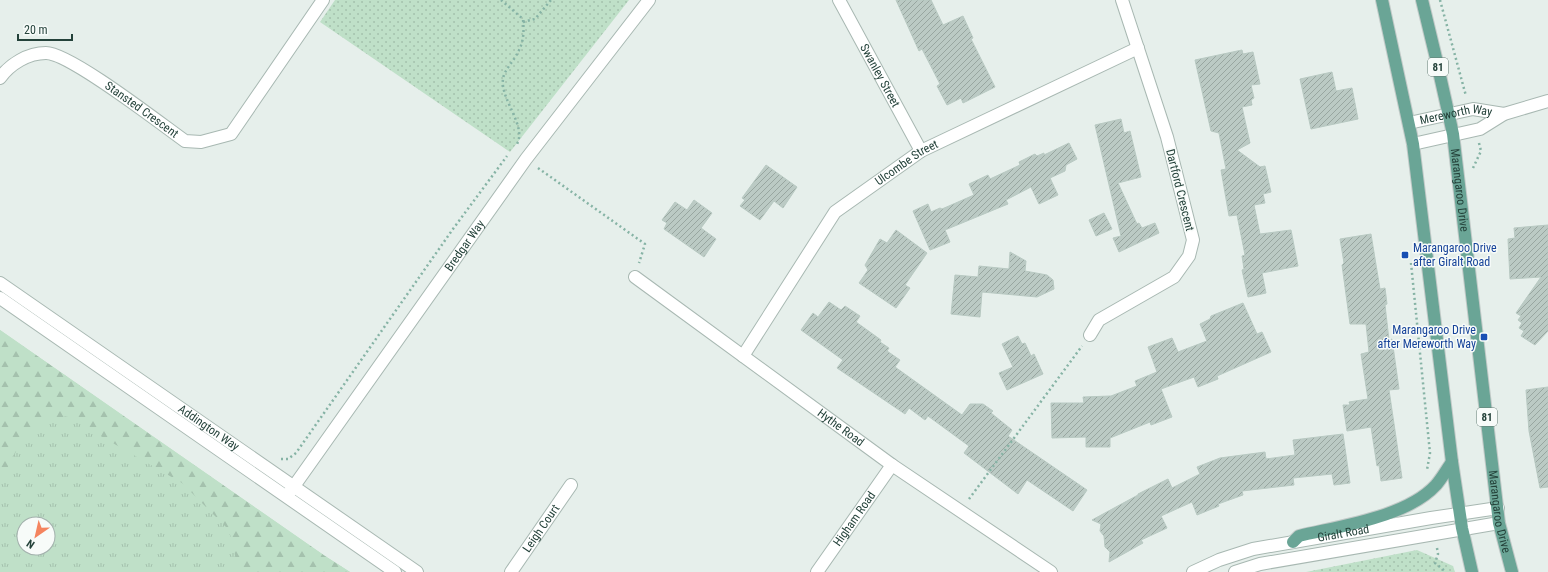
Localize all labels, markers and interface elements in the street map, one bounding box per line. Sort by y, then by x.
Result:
scale bar [18,16,72,42]
text: 20 m [24,23,48,37]
street label: Swanley Street [857,42,903,110]
road number: 81 [1428,58,1448,76]
street label: Stansted Crescent [102,78,181,141]
street label: Mereworth Way [1419,102,1493,127]
street label: Ulcombe Street [872,137,941,188]
street label: Dartford Crescent [1163,147,1197,233]
street label: Marangaroo Drive [1448,148,1472,233]
street label: Bredgar Way [442,217,487,274]
place label: Marangaroo Drive after Giralt Road [1413,241,1497,269]
marker: Marangaroo Drive after Giralt Road [1400,250,1410,260]
place label: Marangaroo Drive after Mereworth Way [1378,323,1476,351]
marker: Marangaroo Drive after Mereworth Way [1479,332,1489,342]
street label: Addington Way [176,402,242,454]
street label: Hythe Road [815,406,867,449]
road number: 81 [1477,408,1497,426]
street label: Marangaroo Drive [1486,469,1514,555]
street label: Higham Road [830,489,878,549]
street label: Leigh Court [520,501,563,555]
north arrow [16,516,56,556]
street label: Giralt Road [1316,522,1370,545]
text: N [24,536,37,551]

